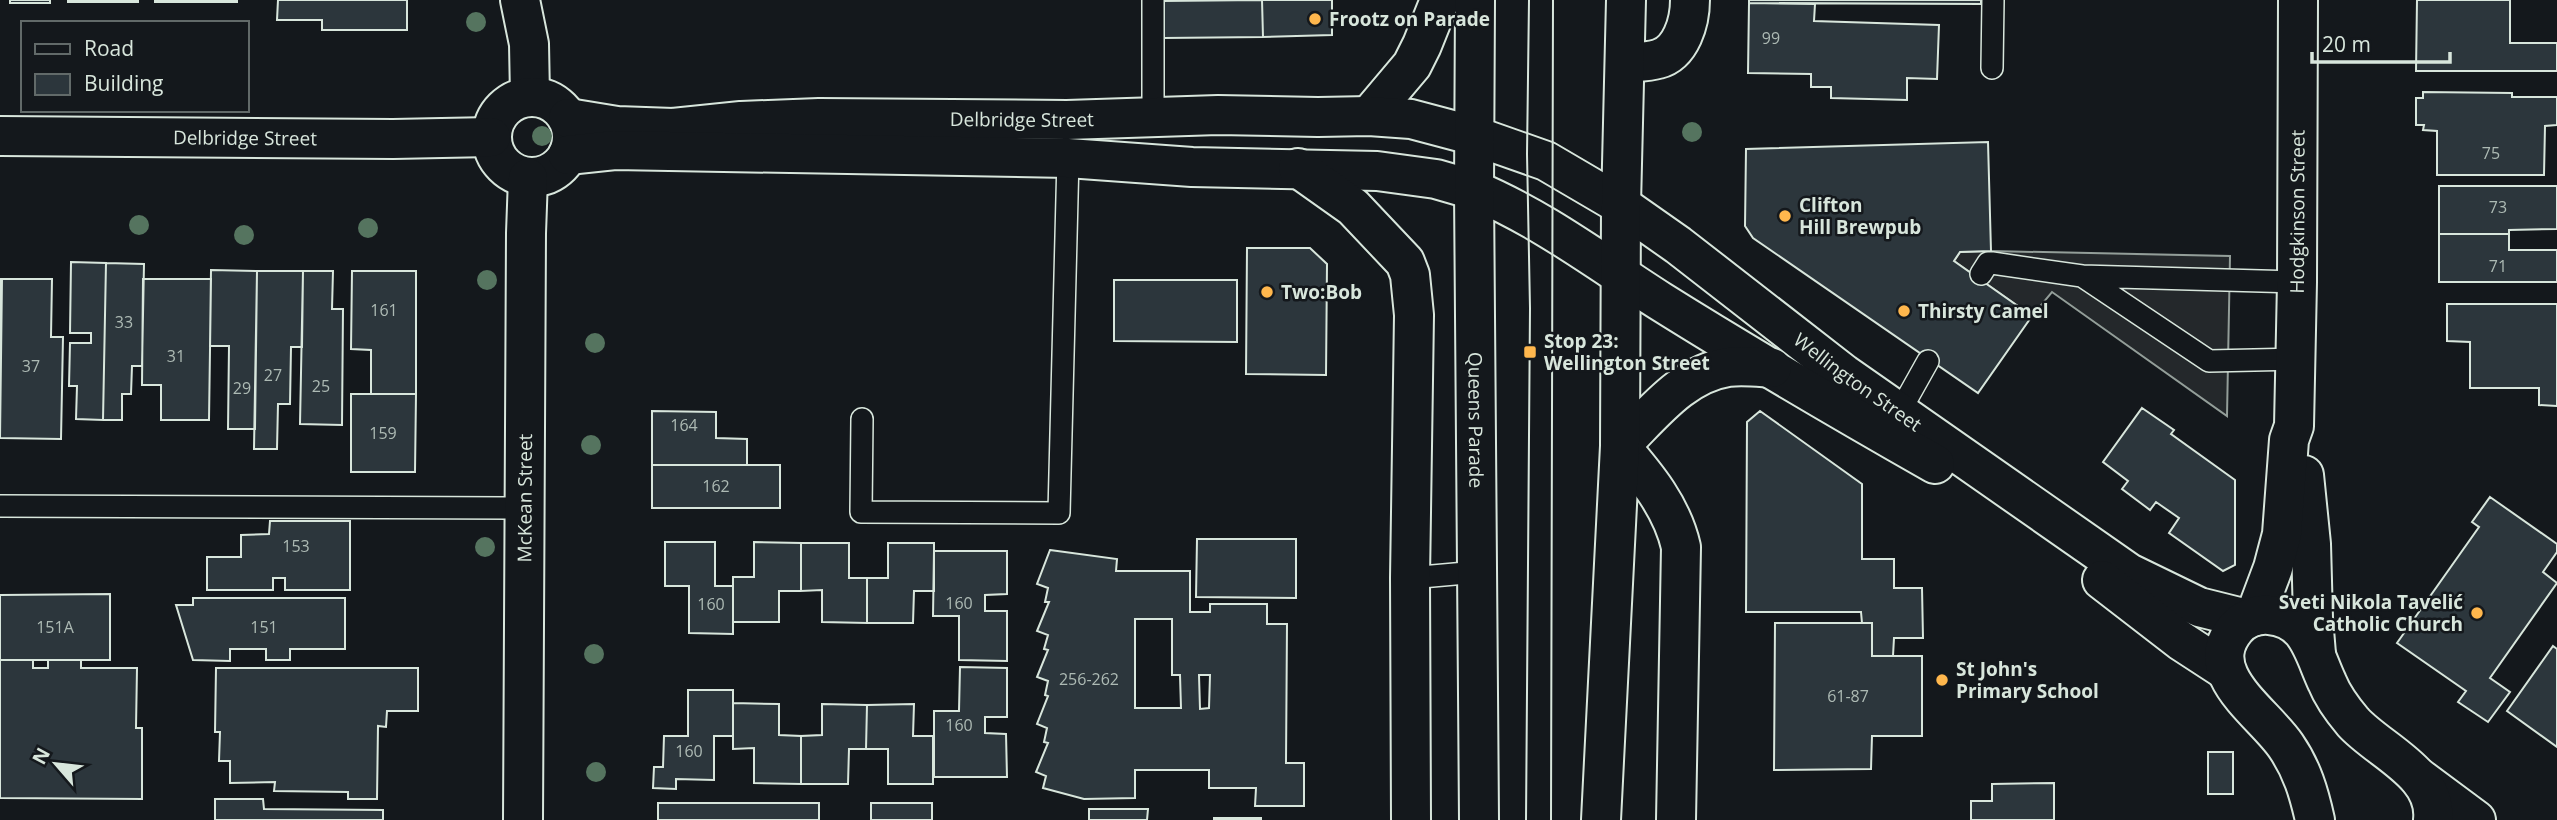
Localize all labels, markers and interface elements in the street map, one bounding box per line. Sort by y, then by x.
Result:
place label: Frootz on Parade [1329,6,1490,32]
marker: Frootz on Parade [1307,11,1323,27]
legend [21,21,248,112]
scale bar [2312,21,2450,65]
house number: 99 [1762,27,1780,49]
text: 20 m [2322,30,2371,58]
text: Road [84,34,134,62]
text: Building [84,69,163,97]
street label: Delbridge Street [950,106,1095,133]
street label: Delbridge Street [173,124,317,151]
street label: Hodgkinson Street [2284,129,2311,294]
house number: 75 [2482,142,2500,164]
place label: Clifton Hill Brewpub [1799,192,1921,240]
house number: 73 [2489,196,2507,218]
marker: Clifton Hill Brewpub [1777,208,1793,224]
house number: 71 [2489,255,2507,277]
place label: Two:Bob [1281,279,1362,305]
marker: Two:Bob [1259,284,1275,300]
place label: Thirsty Camel [1918,298,2049,324]
house number: 161 [370,299,398,321]
marker: Thirsty Camel [1896,303,1912,319]
house number: 33 [115,311,133,333]
street label: Wellington Street [1788,327,1927,438]
place label: Stop 23: Wellington Street [1544,328,1710,376]
marker: Stop 23: Wellington Street [1522,344,1538,360]
house number: 31 [167,345,185,367]
street label: Queens Parade [1462,352,1489,488]
house number: 37 [22,355,40,377]
house number: 27 [264,364,282,386]
house number: 25 [312,375,330,397]
house number: 29 [233,377,251,399]
house number: 164 [670,414,698,436]
house number: 159 [369,422,397,444]
street label: McKean Street [511,433,538,562]
house number: 162 [702,475,730,497]
house number: 153 [282,535,310,557]
place label: Sveti Nikola Tavelić Catholic Church [2279,589,2463,637]
house number: 160 [945,592,973,614]
house number: 160 [697,593,725,615]
marker: Sveti Nikola Tavelić Catholic Church [2469,605,2485,621]
house number: 151A [36,616,75,638]
house number: 151 [250,616,278,638]
place label: St John's Primary School [1956,656,2099,704]
house number: 256-262 [1059,668,1119,690]
marker: St John's Primary School [1934,672,1950,688]
house number: 61-87 [1827,685,1869,707]
house number: 160 [945,714,973,736]
north arrow [21,729,91,799]
house number: 160 [675,740,703,762]
text: N [26,743,56,769]

